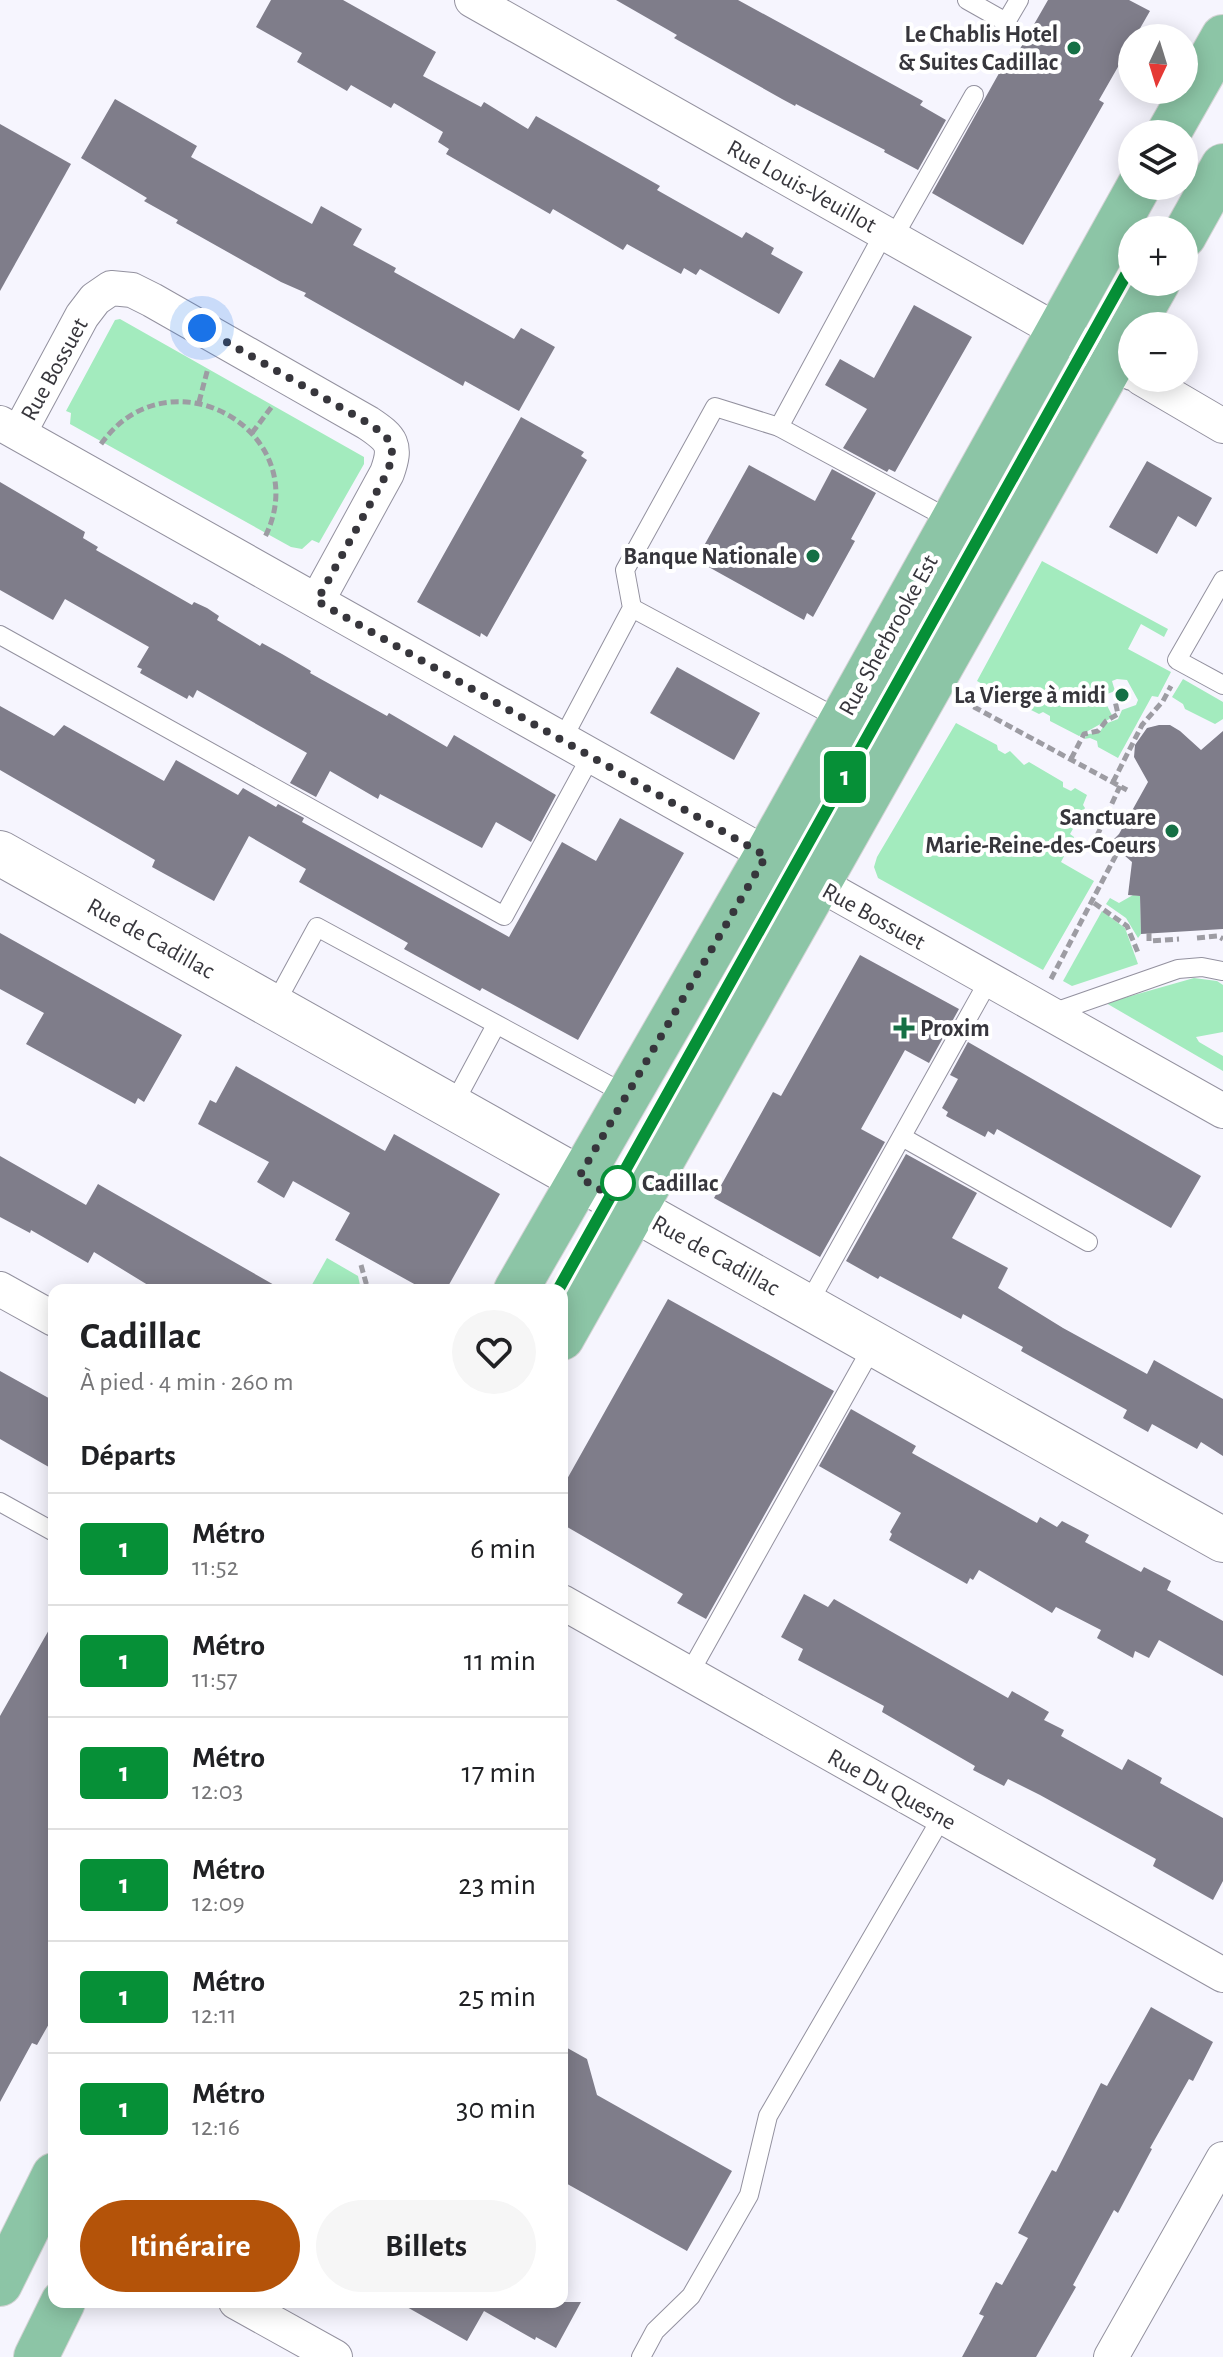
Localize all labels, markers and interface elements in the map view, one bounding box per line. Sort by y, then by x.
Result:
place label: Le Chablis Hotel & Suites Cadillac [898,23,1058,75]
north arrow [1118,24,1198,104]
map controls [1118,24,1198,392]
marker: Le Chablis Hotel & Suites Cadillac [1065,39,1083,57]
button: layers [1118,120,1198,200]
street label: Rue Louis-Veuillot [723,136,881,238]
button: + [1118,216,1198,296]
your location [182,308,222,348]
button: − [1118,312,1198,392]
street label: Rue Bossuet [17,314,93,425]
place label: Banque Nationale [623,545,797,569]
marker: Banque Nationale [804,547,822,565]
street label: Rue Sherbrooke Est [835,551,943,720]
place label: La Vierge à midi [954,684,1106,708]
marker: La Vierge à midi [1113,686,1131,704]
line badge: 1 [819,751,871,803]
text: 1 [840,763,850,791]
place label: Sanctuare Marie-Reine-des-Coeurs [925,806,1156,858]
marker: Sanctuare Marie-Reine-des-Coeurs [1163,822,1181,840]
street label: Rue Bossuet [818,879,929,955]
street label: Rue de Cadillac [83,894,218,984]
place label: Proxim [920,1017,990,1041]
marker: Proxim [895,1019,913,1037]
marker: Cadillac [601,1166,635,1200]
place label: Cadillac [642,1172,718,1196]
street label: Rue de Cadillac [648,1211,783,1301]
button: heart [452,1310,536,1394]
text: Cadillac [80,1318,201,1356]
text: À pied · 4 min · 260 m [80,1369,294,1395]
text: Départs [80,1441,176,1471]
text: Métro [192,1519,265,1549]
text: 6 min [470,1534,536,1564]
text: 1 [119,1535,129,1563]
text: 11:52 [192,1554,239,1580]
text: Métro [192,1631,265,1661]
text: 11 min [464,1646,536,1676]
text: 1 [119,1647,129,1675]
text: 11:57 [192,1666,238,1692]
text: Métro [192,1743,265,1773]
street label: Rue Du Quesne [823,1745,960,1835]
text: 17 min [461,1758,536,1788]
text: 1 [119,1759,129,1787]
text: 12:03 [192,1778,243,1804]
text: Métro [192,1855,265,1885]
text: 23 min [458,1870,536,1900]
text: 1 [119,1871,129,1899]
text: 12:09 [192,1890,245,1916]
text: Métro [192,1967,265,1997]
text: 25 min [458,1982,536,2012]
text: 1 [119,1983,129,2011]
text: 12:11 [192,2002,237,2028]
text: Métro [192,2079,265,2109]
text: 30 min [456,2094,536,2124]
text: 1 [119,2095,129,2123]
text: 12:16 [192,2114,240,2140]
button: Itinéraire [80,2200,300,2292]
button: Billets [316,2200,536,2292]

